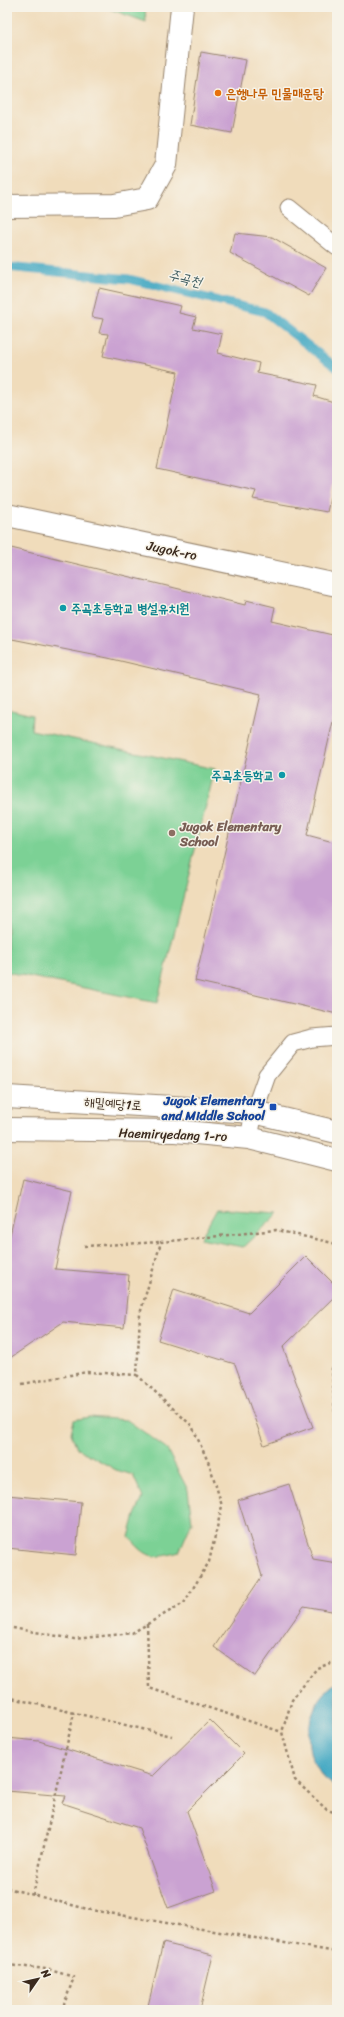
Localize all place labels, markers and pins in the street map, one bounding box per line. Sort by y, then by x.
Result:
place label: 은행나무 민물매운탕 [226,82,325,105]
marker: 은행나무 민물매운탕 [213,88,223,98]
place label: 주곡초등학교 병설유치원 [71,597,189,620]
marker: 주곡초등학교 병설유치원 [58,603,68,613]
place label: 주곡초등학교 [211,764,274,787]
marker: 주곡초등학교 [277,770,287,780]
place label: Jugok Elementary School [179,815,282,853]
marker: Jugok Elementary School [167,828,177,838]
place label: Jugok Elementary and Middle School [161,1089,266,1127]
marker: Jugok Elementary and Middle School [268,1102,278,1112]

